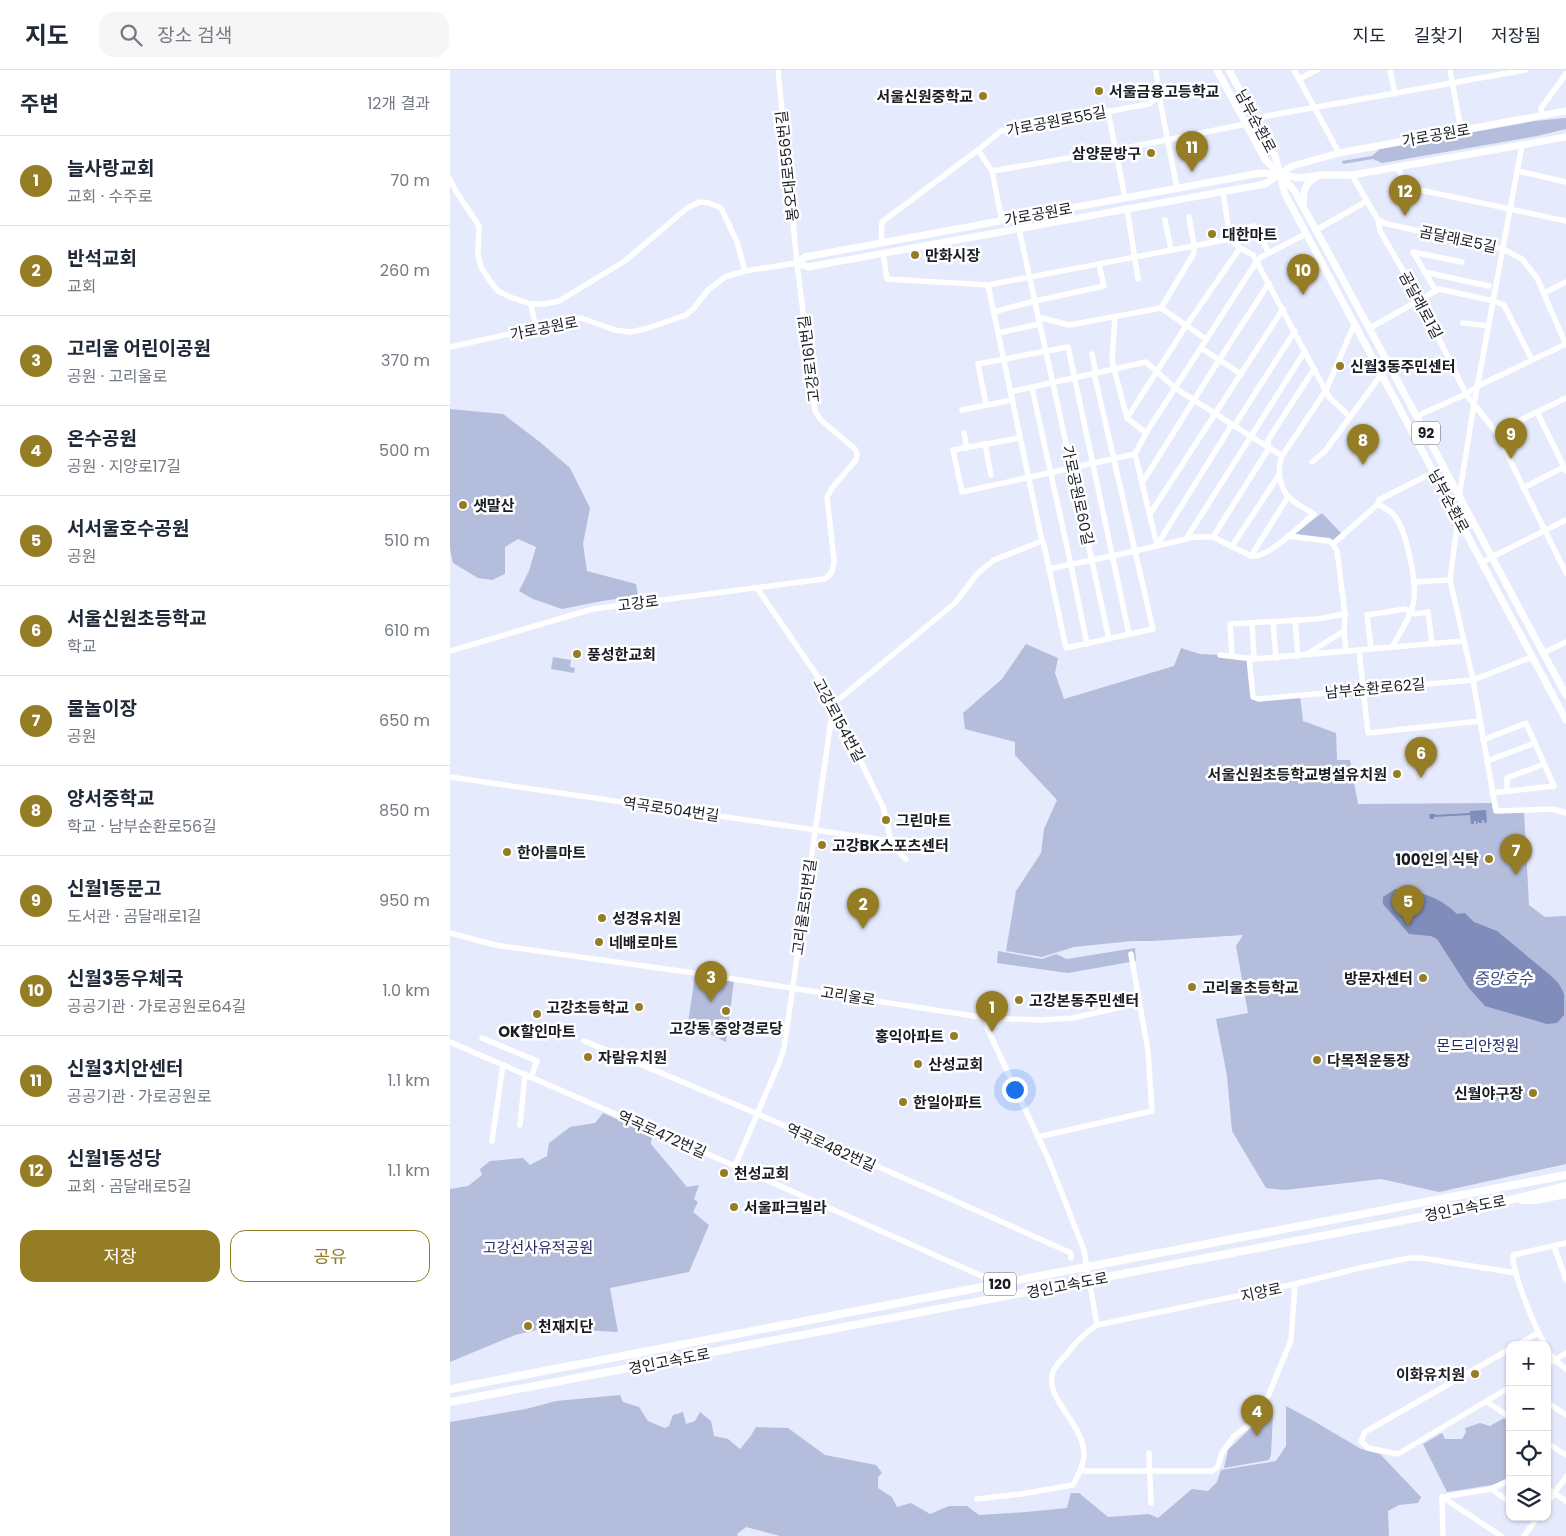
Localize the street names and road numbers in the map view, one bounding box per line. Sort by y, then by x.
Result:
street label: 남부순환로 [1231,86,1281,156]
street label: 가로공원로55길 [1004,101,1108,141]
street label: 봉오대로556번길 [771,110,803,222]
street label: 가로공원로 [1400,119,1472,151]
street label: 가로공원로 [1002,198,1074,230]
street label: 곰달래로5길 [1417,221,1499,257]
street label: 곰달래로1길 [1394,267,1448,343]
street label: 가로공원로 [508,311,580,345]
street label: 고강로161번길 [793,314,825,404]
road number: 92 [1412,422,1440,444]
street label: 가로공원로60길 [1057,443,1099,547]
street label: 남부순환로 [1424,466,1474,536]
street label: 고강로 [616,590,660,616]
street label: 남부순환로62길 [1324,673,1426,703]
street label: 고강로154번길 [808,674,870,766]
street label: 역곡로504번길 [621,792,721,826]
street label: 고리울로51번길 [787,857,821,957]
street label: 고리울로 [819,981,877,1011]
street label: 역곡로472번길 [614,1105,710,1163]
street label: 역곡로482번길 [783,1118,879,1176]
street label: 경인고속도로 [1422,1190,1508,1226]
street label: 경인고속도로 [1024,1267,1110,1303]
road number: 120 [984,1272,1016,1296]
street label: 지양로 [1239,1277,1283,1307]
street label: 경인고속도로 [626,1343,712,1379]

